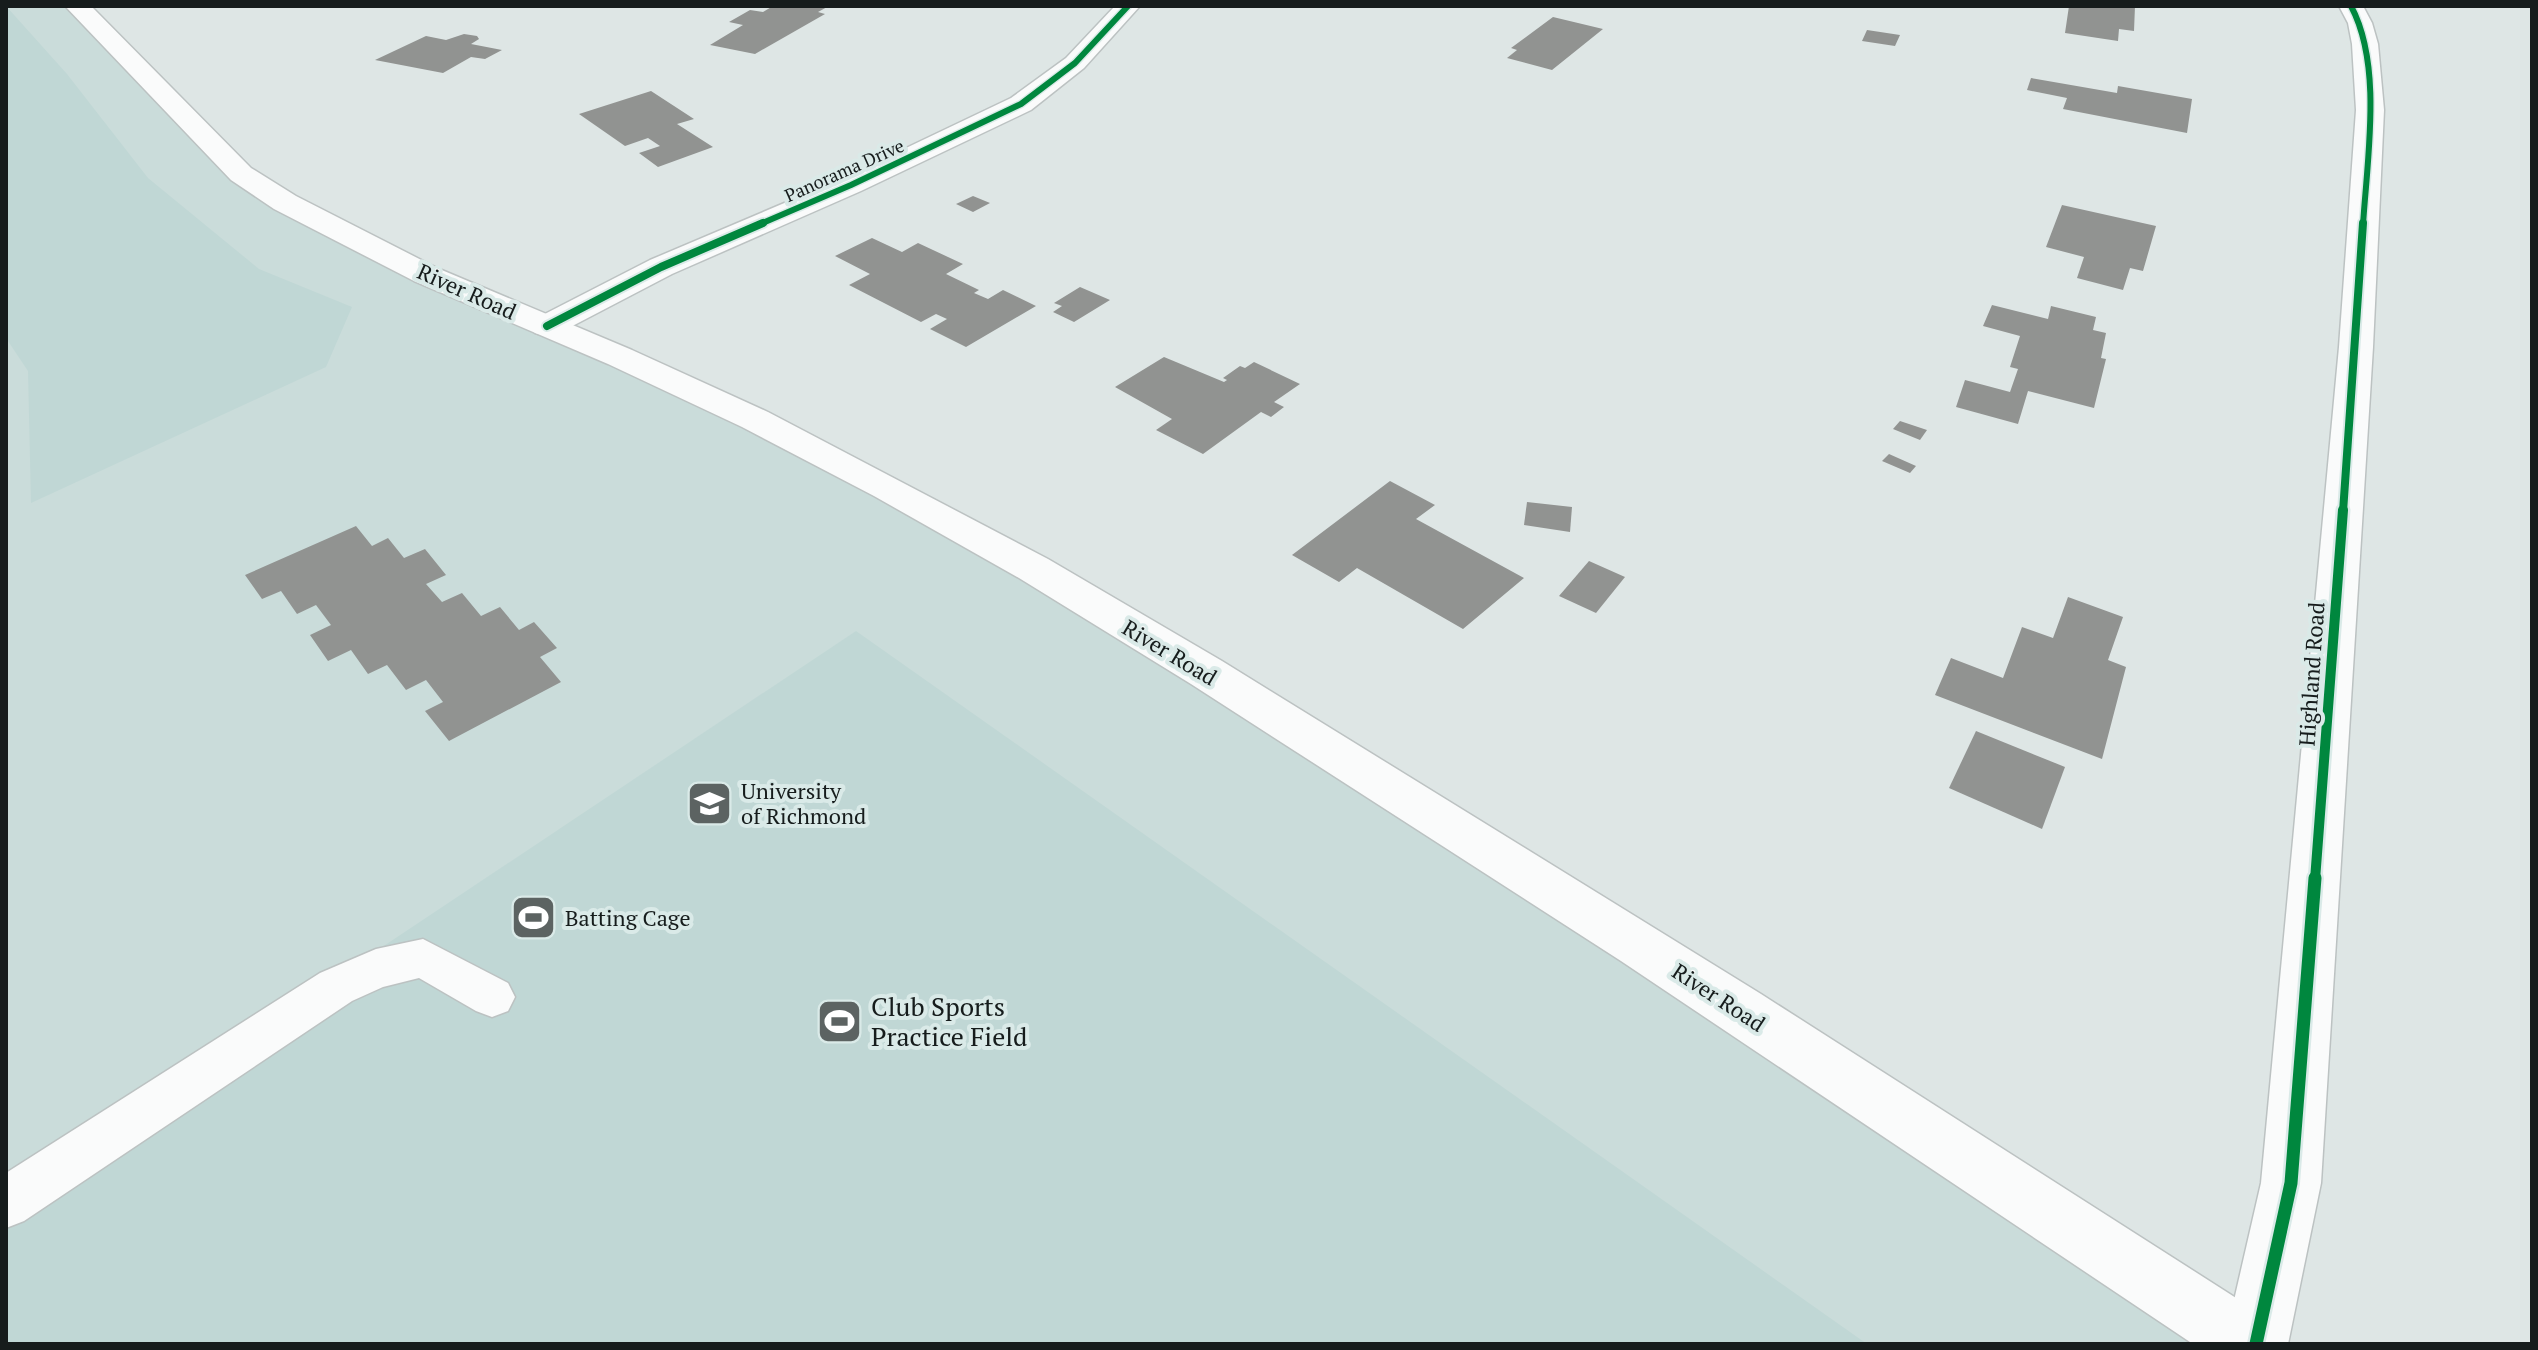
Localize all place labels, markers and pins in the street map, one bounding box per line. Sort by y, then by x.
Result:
place label: University of Richmond [741,776,866,830]
school or university icon: University of Richmond [686,779,734,827]
sports icon: Batting Cage [510,893,558,941]
place label: Batting Cage [565,903,690,932]
place label: Club Sports Practice Field [871,989,1028,1053]
sports icon: Club Sports Practice Field [816,997,864,1045]

